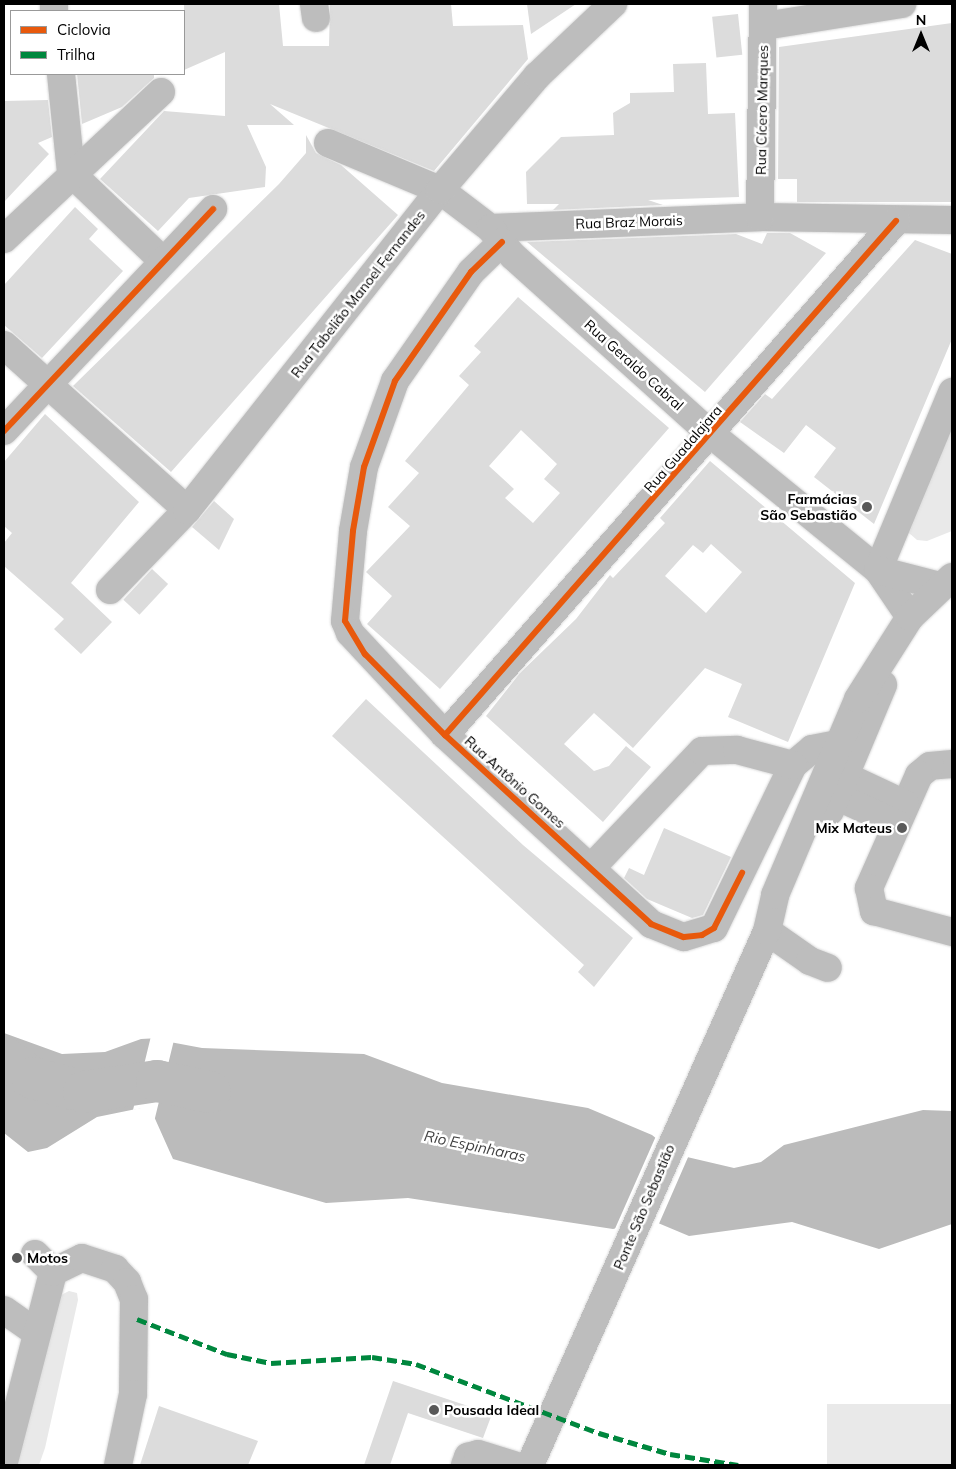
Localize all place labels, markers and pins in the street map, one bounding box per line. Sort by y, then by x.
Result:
place label: Farmácias São Sebastião [760,491,857,524]
marker: Farmácias São Sebastião [861,501,873,513]
place label: Mix Mateus [816,820,892,836]
marker: Mix Mateus [896,822,908,834]
place label: Motos [27,1250,68,1266]
marker: Motos [11,1252,23,1264]
place label: Pousada Ideal [444,1402,539,1418]
marker: Pousada Ideal [428,1404,440,1416]

